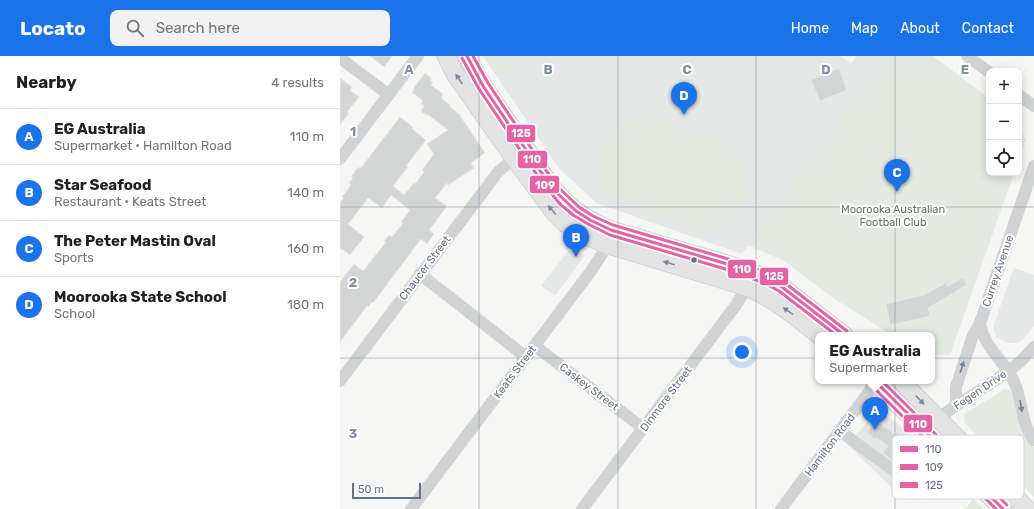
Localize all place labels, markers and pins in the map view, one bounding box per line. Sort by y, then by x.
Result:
pin: D [671,82,697,115]
pin: C [884,159,910,192]
pin: B [563,224,589,257]
unlabelled marker [689,255,699,265]
pin: A [862,397,888,430]

